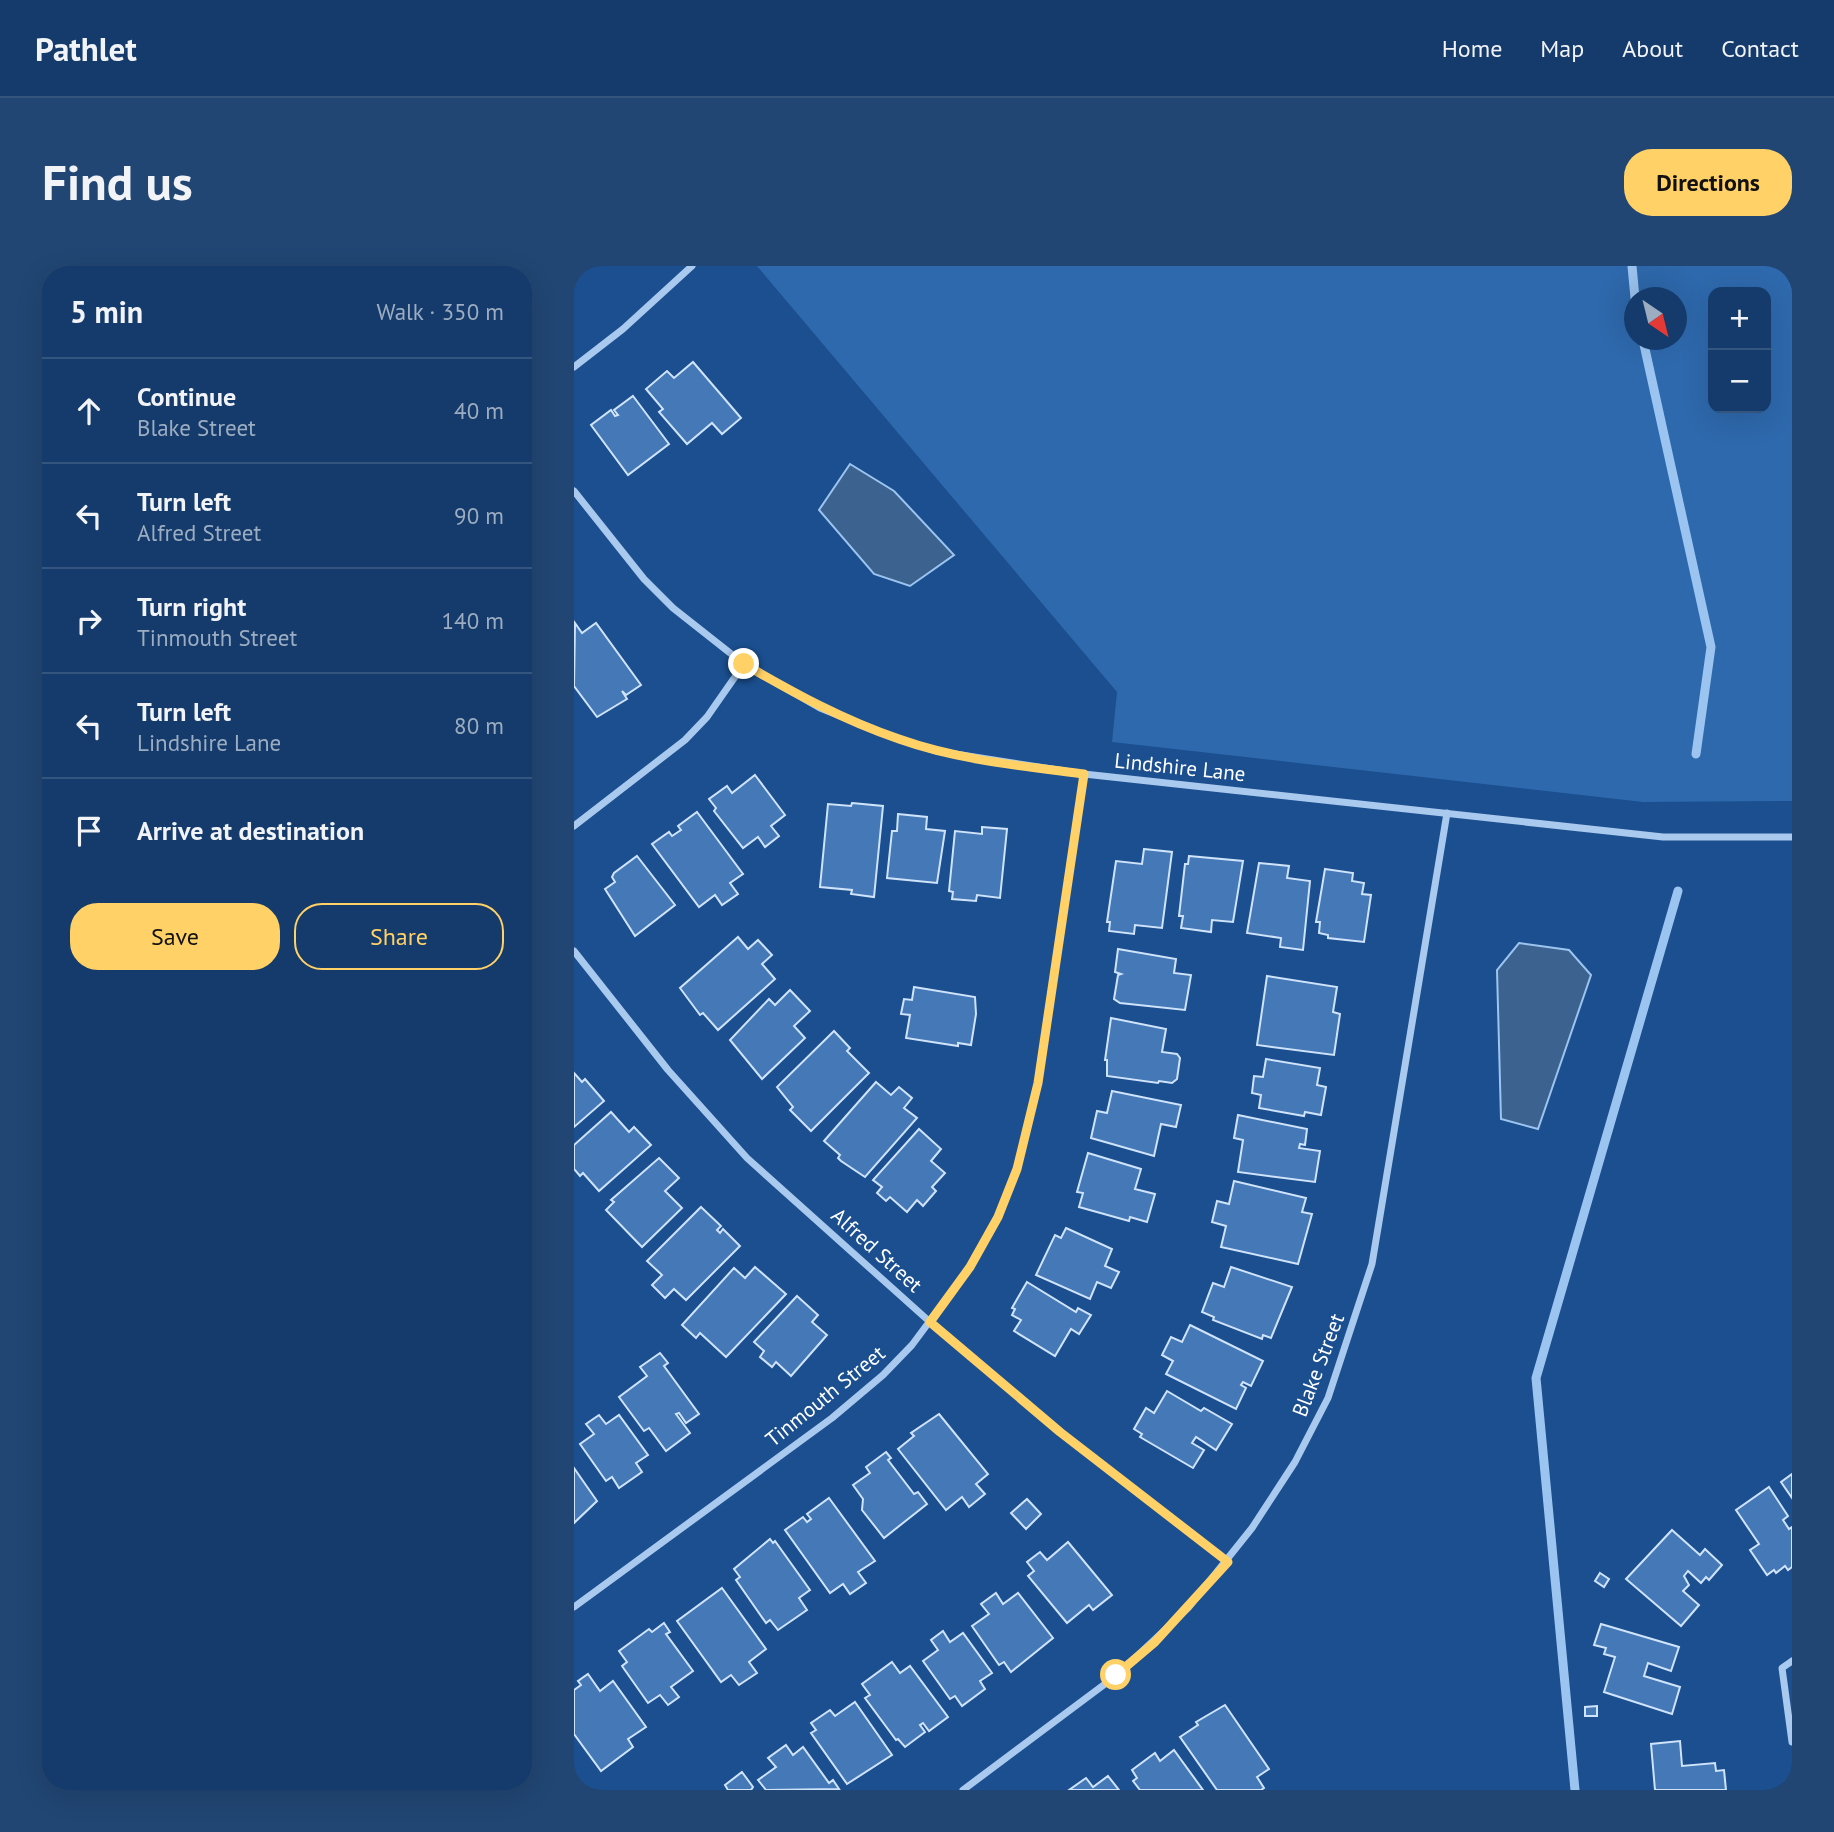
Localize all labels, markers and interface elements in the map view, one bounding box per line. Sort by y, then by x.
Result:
text: Pathlet [35,27,137,70]
text: Home [1442,33,1502,64]
text: Map [1540,33,1584,64]
text: About [1622,33,1683,64]
text: Contact [1721,33,1799,64]
button: Directions [1624,149,1792,216]
text: Find us [42,150,193,214]
north arrow [1624,287,1687,350]
map controls [1708,287,1771,413]
button: + [1708,287,1771,350]
text: 5 min [70,292,143,331]
text: Walk · 350 m [377,297,504,326]
button: − [1708,350,1771,413]
text: Continue [137,380,236,413]
icon: ahead [70,392,108,430]
text: 40 m [454,396,504,425]
text: Blake Street [137,413,256,442]
text: Turn left [137,485,231,518]
icon: left [70,497,108,535]
text: 90 m [454,501,504,530]
text: Alfred Street [137,518,261,547]
text: Turn right [137,590,246,623]
icon: right [70,602,108,640]
text: 140 m [442,606,504,635]
text: Tinmouth Street [137,623,297,652]
route end [728,648,759,679]
text: Turn left [137,695,231,728]
icon: left [70,707,108,745]
text: 80 m [454,711,504,740]
text: Lindshire Lane [137,728,281,757]
street label: Lindshire Lane [1113,747,1247,787]
icon: arrive [70,812,108,850]
text: Arrive at destination [137,814,364,847]
button: Save [70,903,280,970]
button: Share [294,903,504,970]
street label: Alfred Street [826,1202,928,1298]
street label: Blake Street [1286,1310,1350,1420]
street label: Tinmouth Street [760,1339,890,1453]
route start [1100,1659,1131,1690]

